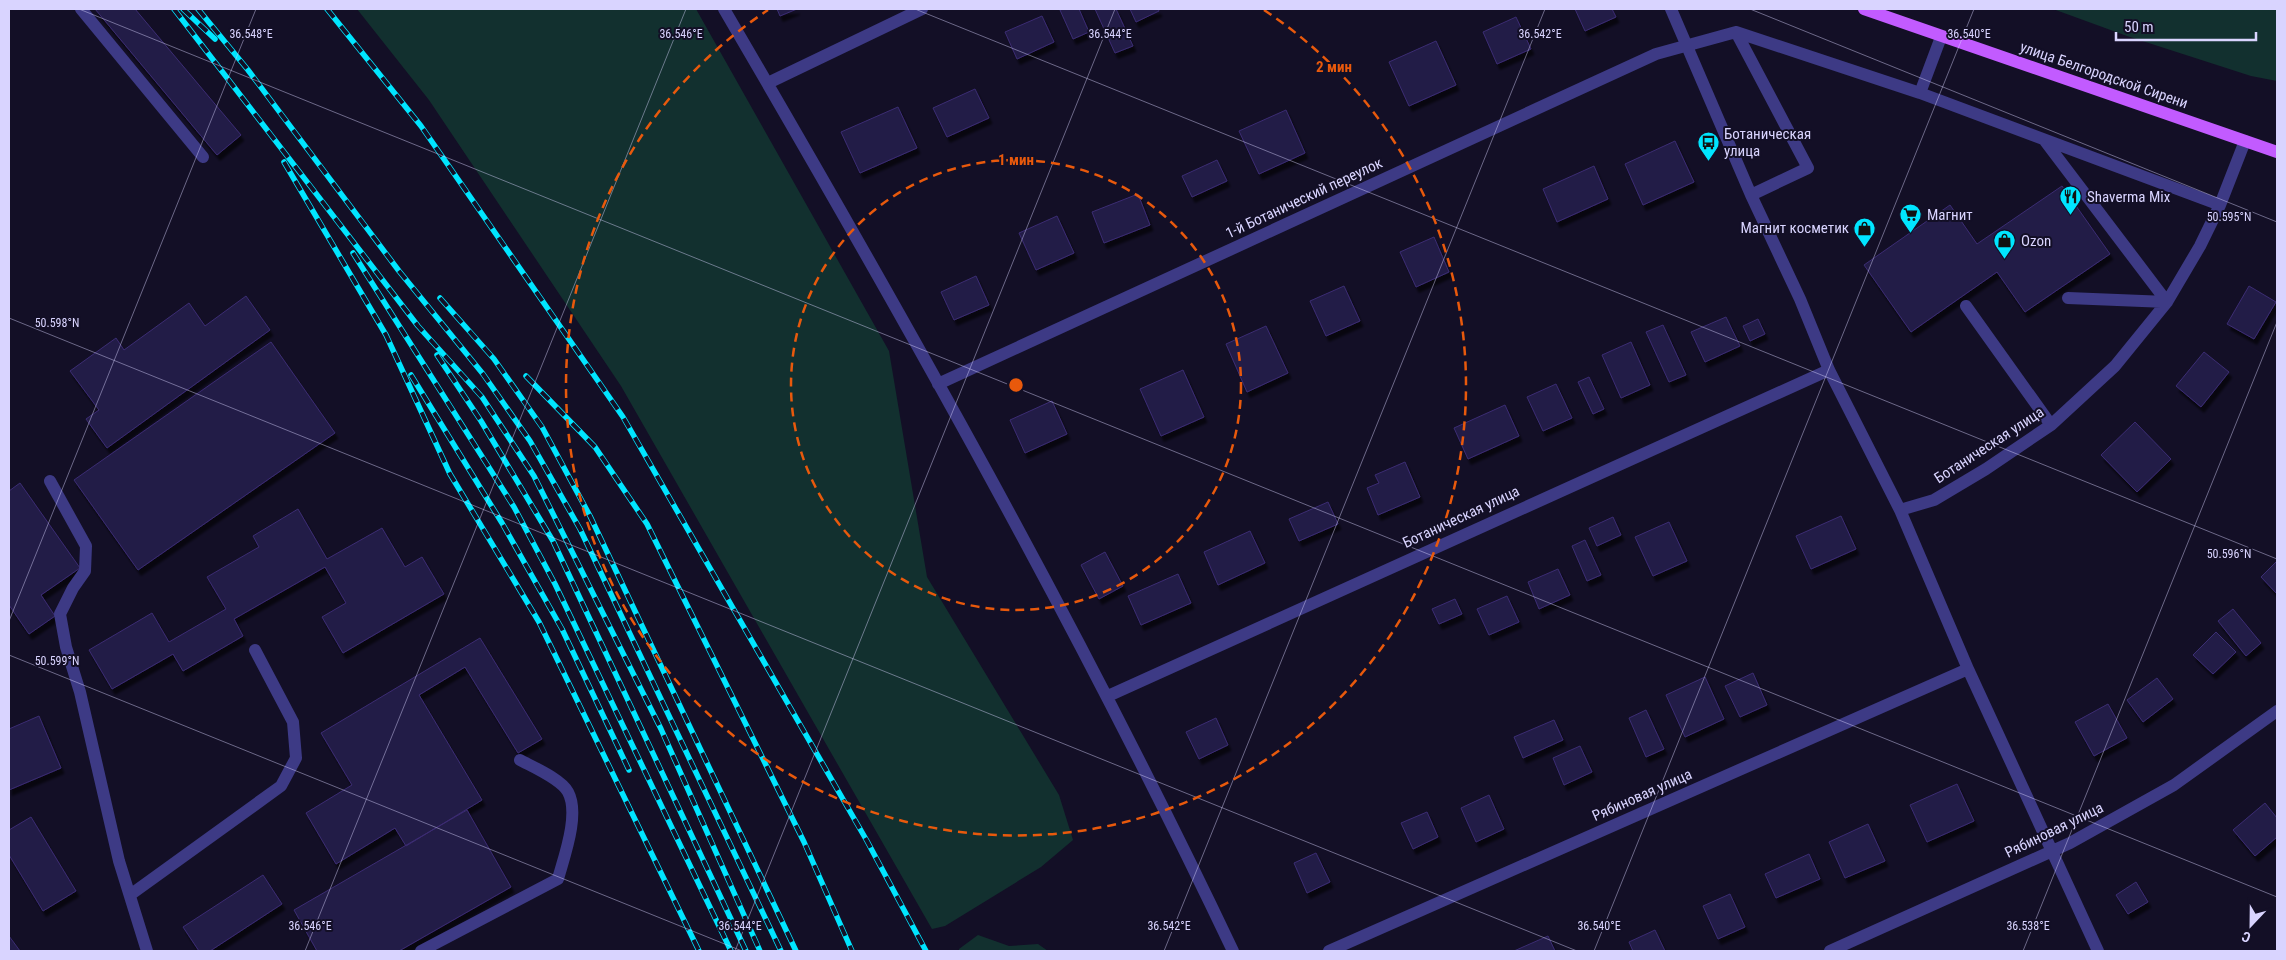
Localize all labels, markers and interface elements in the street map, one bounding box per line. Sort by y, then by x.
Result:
scale bar [2116,10,2256,42]
text: 50 m [2124,18,2154,36]
text: 36.548°E [229,27,273,41]
text: 36.546°E [659,27,703,41]
text: 36.544°E [1088,27,1132,41]
text: 36.542°E [1518,27,1562,41]
text: 36.540°E [1947,27,1991,41]
street label: улица Белгородской Сирени [2018,38,2190,112]
text: 2 мин [1316,58,1352,76]
place label: Ботаническая улица [1724,125,1811,160]
bus stop icon: Ботаническая улица [1696,131,1720,162]
text: 1 мин [998,151,1034,169]
street label: 1-й Ботанический переулок [1223,154,1385,242]
restaurant icon: Shaverma Mix [2059,185,2083,216]
place label: Shaverma Mix [2087,188,2171,206]
supermarket icon: Магнит [1899,203,1923,234]
place label: Магнит [1927,206,1973,224]
text: 50.595°N [2207,210,2251,224]
shop icon: Магнит косметик [1853,216,1877,247]
place label: Магнит косметик [1740,219,1849,237]
shop icon: Ozon [1993,229,2017,260]
place label: Ozon [2021,232,2051,250]
text: 50.598°N [35,316,79,330]
centre of rings [1007,376,1025,394]
street label: Ботаническая улица [1931,403,2047,487]
street label: Ботаническая улица [1400,482,1522,552]
text: 50.596°N [2207,547,2251,561]
text: 50.599°N [35,654,79,668]
street label: Рябиновая улица [1589,765,1695,825]
street label: Рябиновая улица [2002,798,2106,862]
north arrow [2226,900,2276,950]
text: 36.546°E [288,919,332,933]
text: 36.544°E [718,919,762,933]
text: 36.542°E [1147,919,1191,933]
text: 36.540°E [1577,919,1621,933]
text: 36.538°E [2006,919,2050,933]
text: С [2239,928,2253,946]

